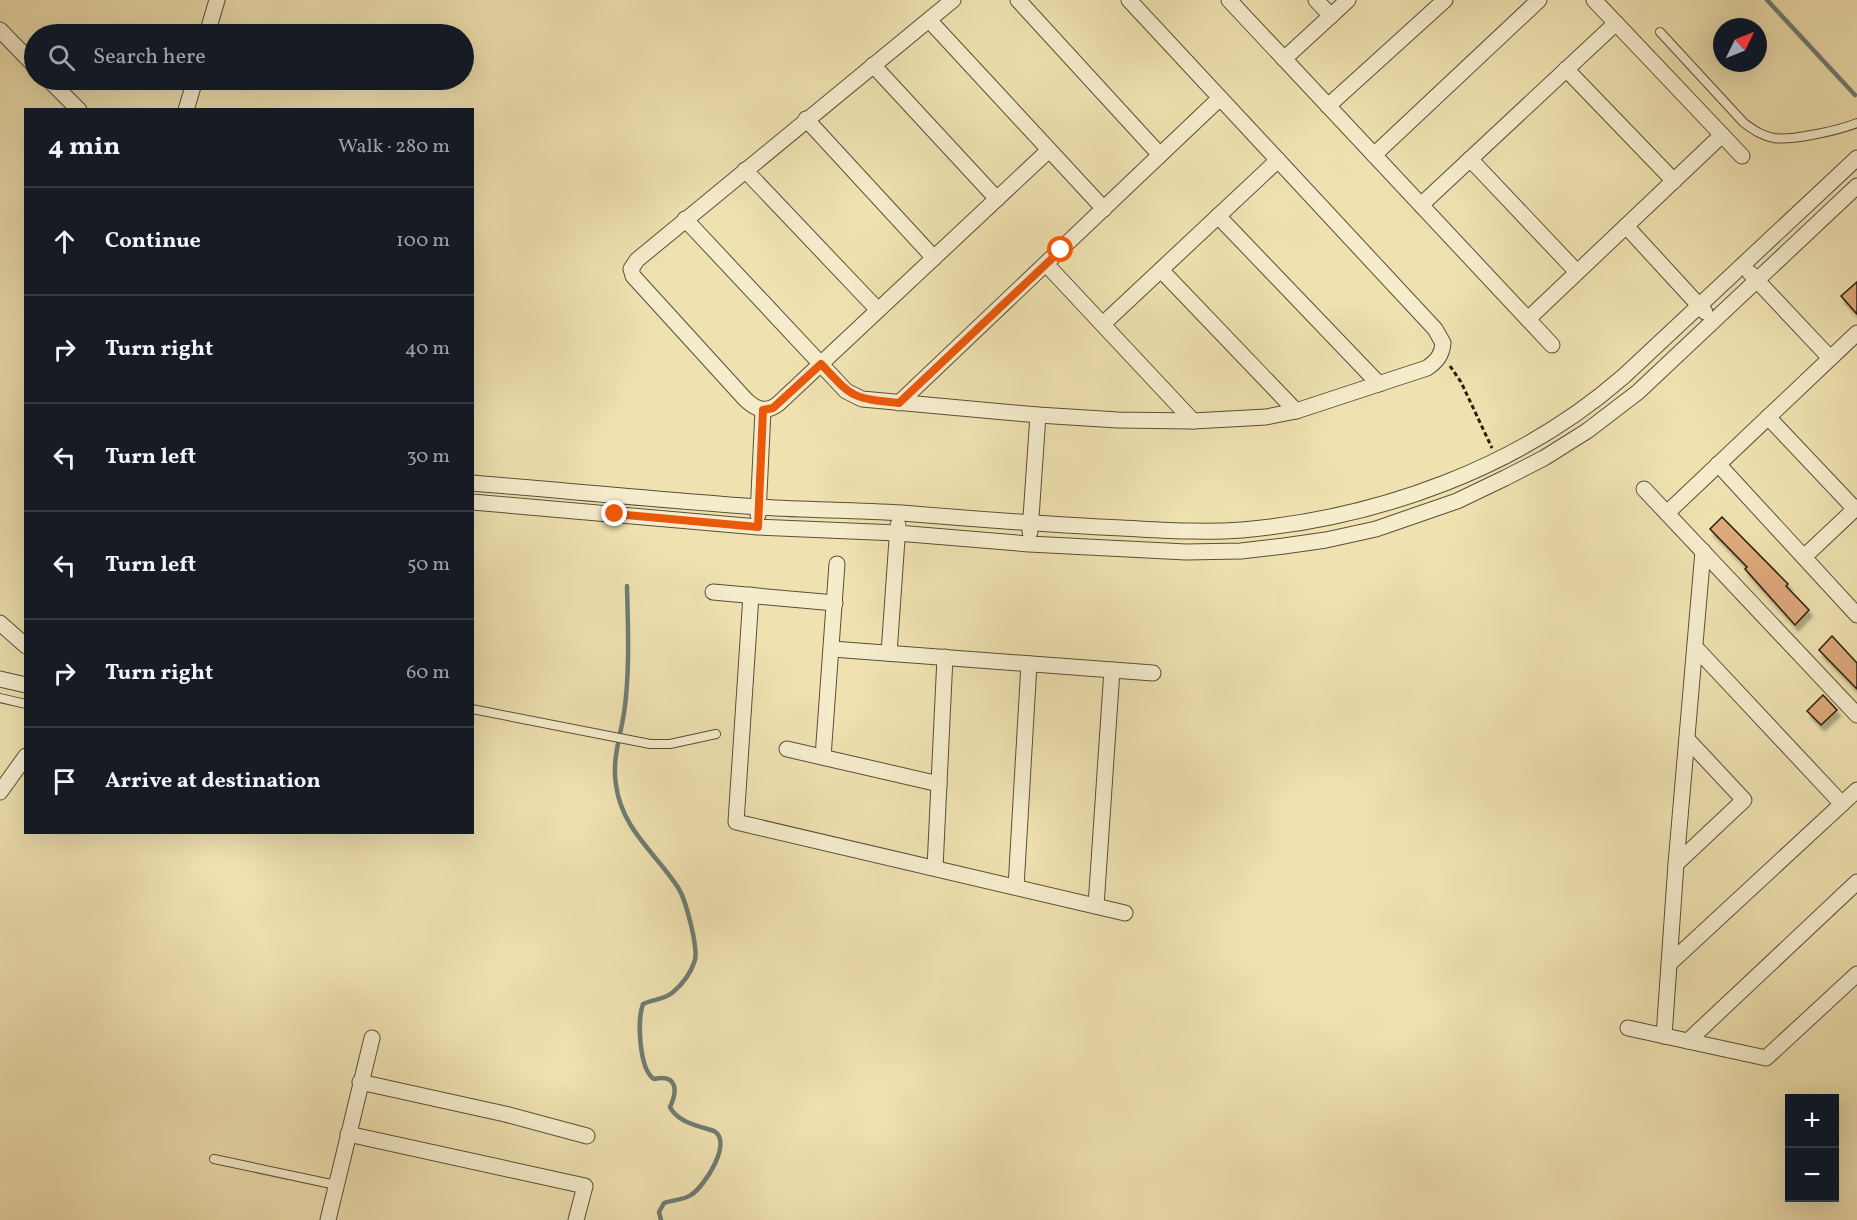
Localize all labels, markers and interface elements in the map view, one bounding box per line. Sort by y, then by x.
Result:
north arrow [1713,18,1767,72]
search box [24,24,474,90]
icon: search [45,41,78,74]
text: Search here [93,42,206,73]
text: 4 min [48,129,120,165]
text: Walk · 280 m [338,133,450,161]
icon: ahead [48,225,81,258]
text: Continue [105,226,201,257]
text: 100 m [396,227,450,255]
route start [1047,236,1073,262]
icon: right [48,333,81,366]
text: Turn right [105,334,213,365]
text: 40 m [405,335,450,363]
icon: left [48,441,81,474]
text: Turn left [105,442,196,473]
text: 30 m [406,443,450,471]
route end [601,500,627,526]
icon: left [48,549,81,582]
text: Turn left [105,550,196,581]
text: 50 m [407,551,450,579]
icon: right [48,657,81,690]
text: Turn right [105,658,213,689]
text: 60 m [406,659,450,687]
icon: arrive [48,765,81,798]
text: Arrive at destination [105,766,321,797]
map controls [1785,1094,1839,1202]
button: + [1785,1094,1839,1148]
button: − [1785,1148,1839,1202]

